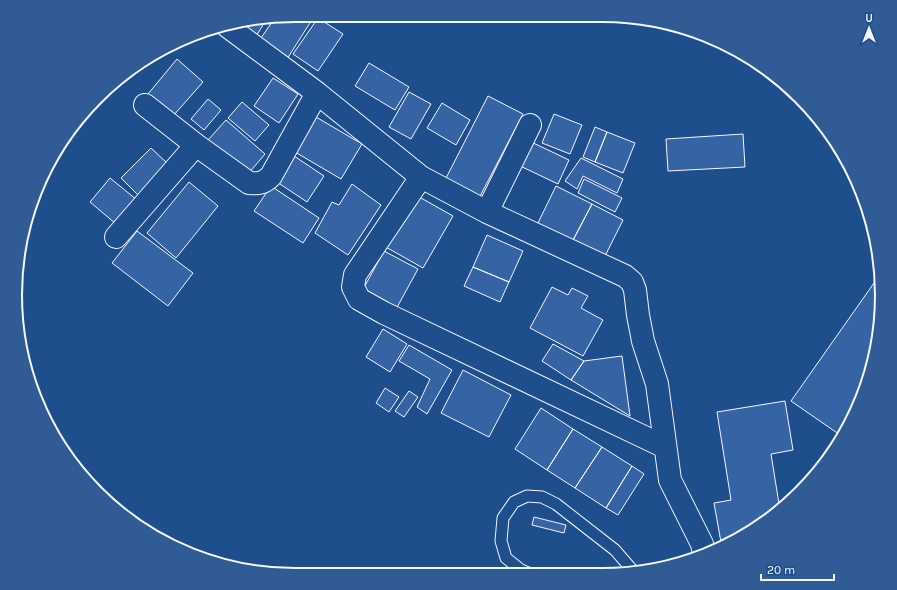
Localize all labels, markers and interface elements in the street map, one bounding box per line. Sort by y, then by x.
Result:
north arrow [849,8,889,48]
text: U [865,12,873,25]
scale bar [761,556,834,582]
text: 20 m [767,563,795,577]

